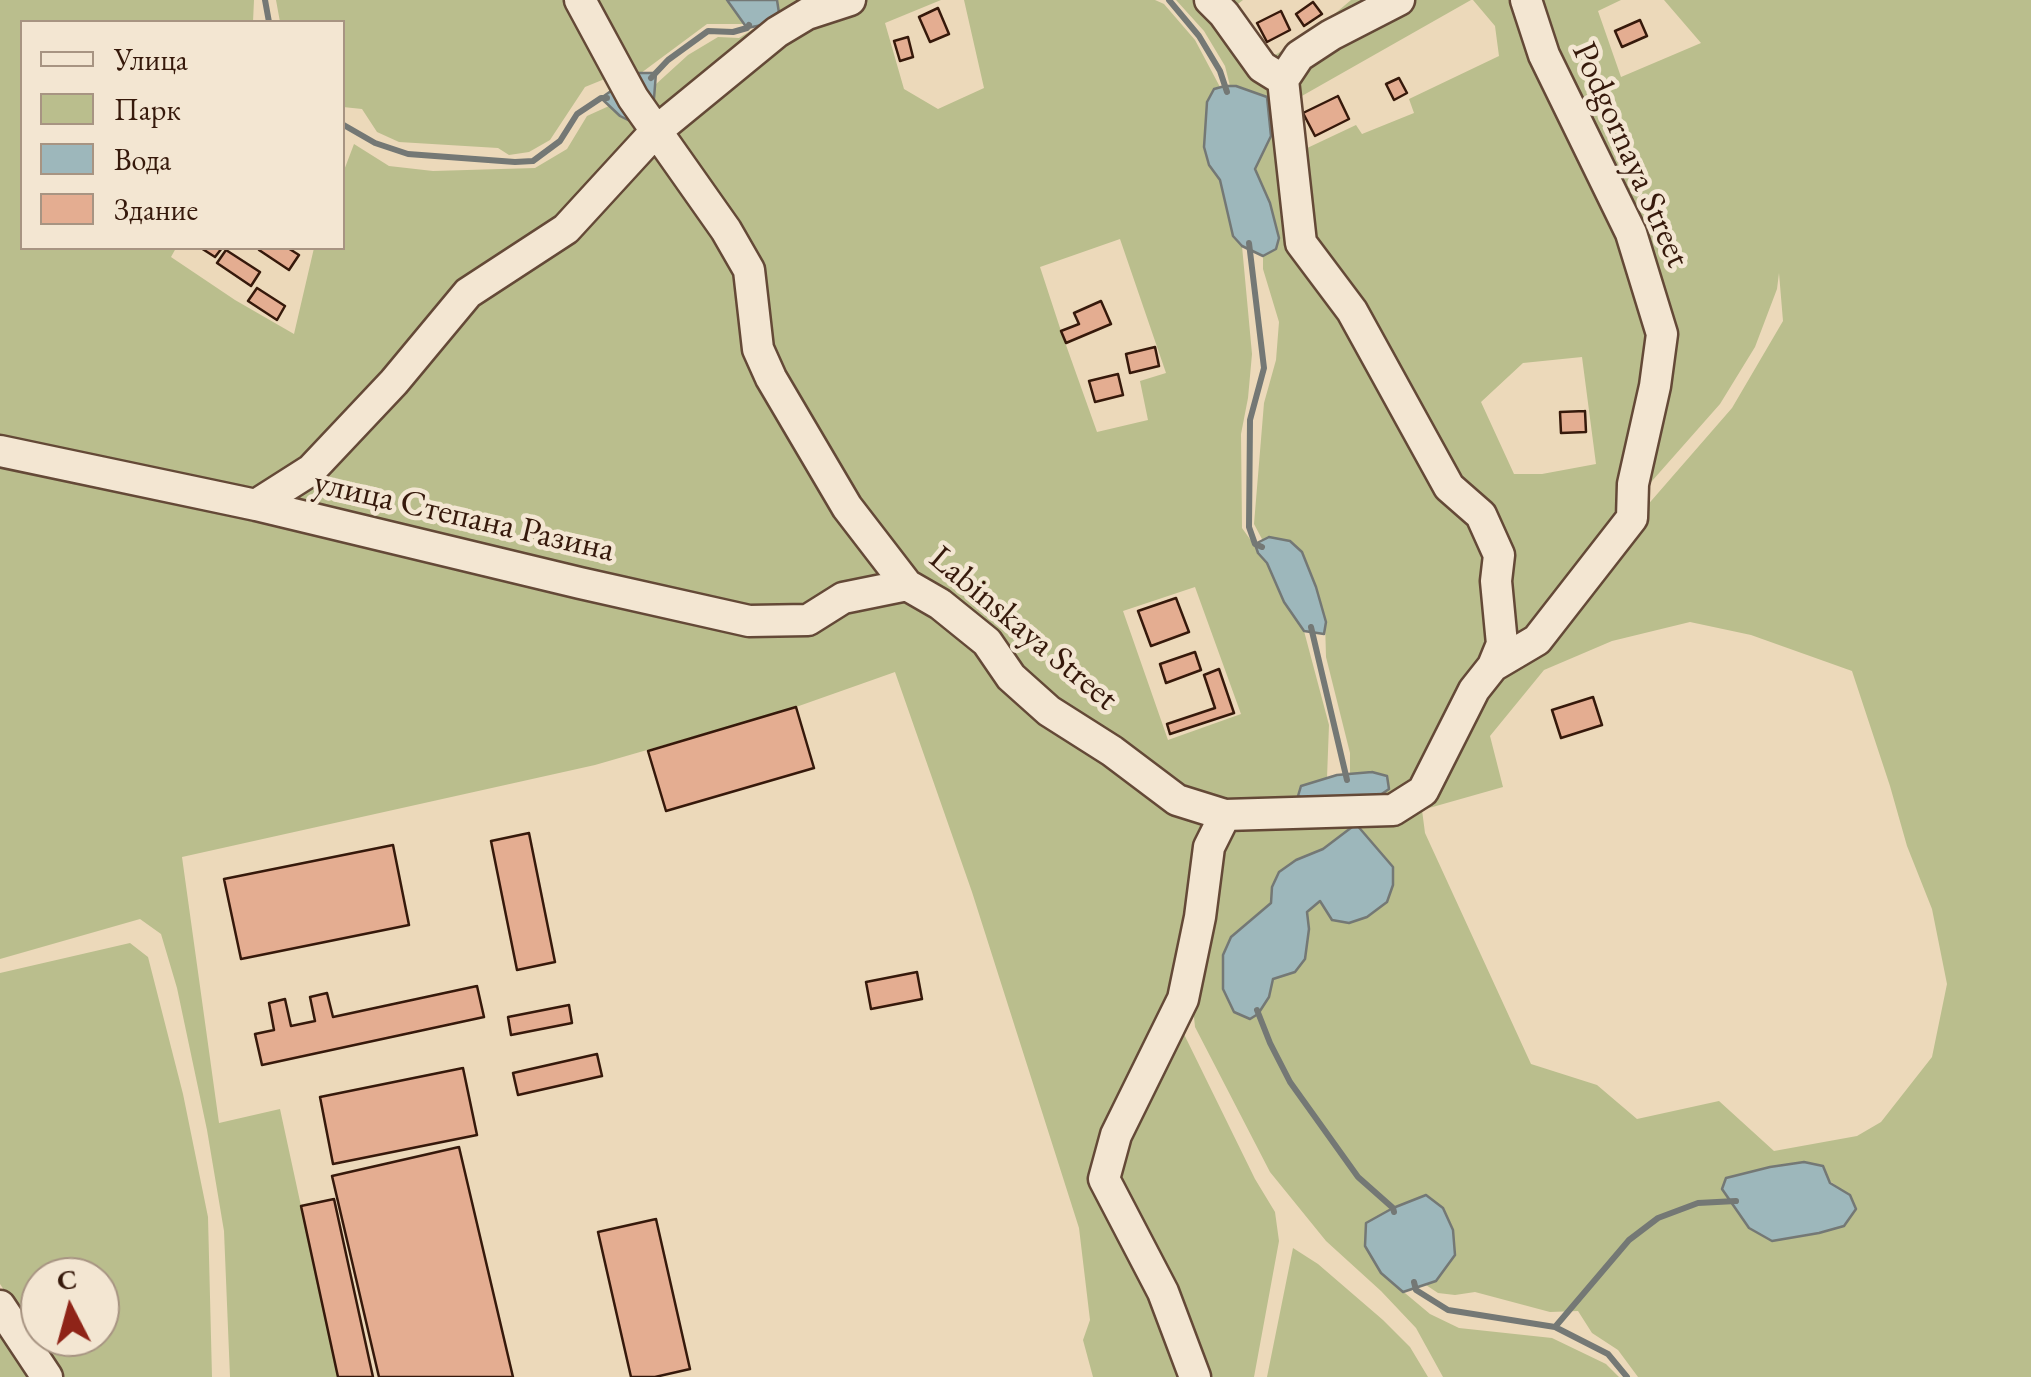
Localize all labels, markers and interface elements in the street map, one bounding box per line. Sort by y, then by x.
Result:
legend [20,20,345,250]
street label: Podgornaya Street [1562,36,1698,274]
text: Улица [114,40,188,79]
text: Парк [114,90,181,129]
text: Вода [114,140,171,179]
text: Здание [114,190,198,229]
street label: улица Степана Разина [309,462,619,572]
street label: Labinskaya Street [920,538,1126,720]
north arrow [20,1257,120,1357]
text: С [55,1260,79,1298]

